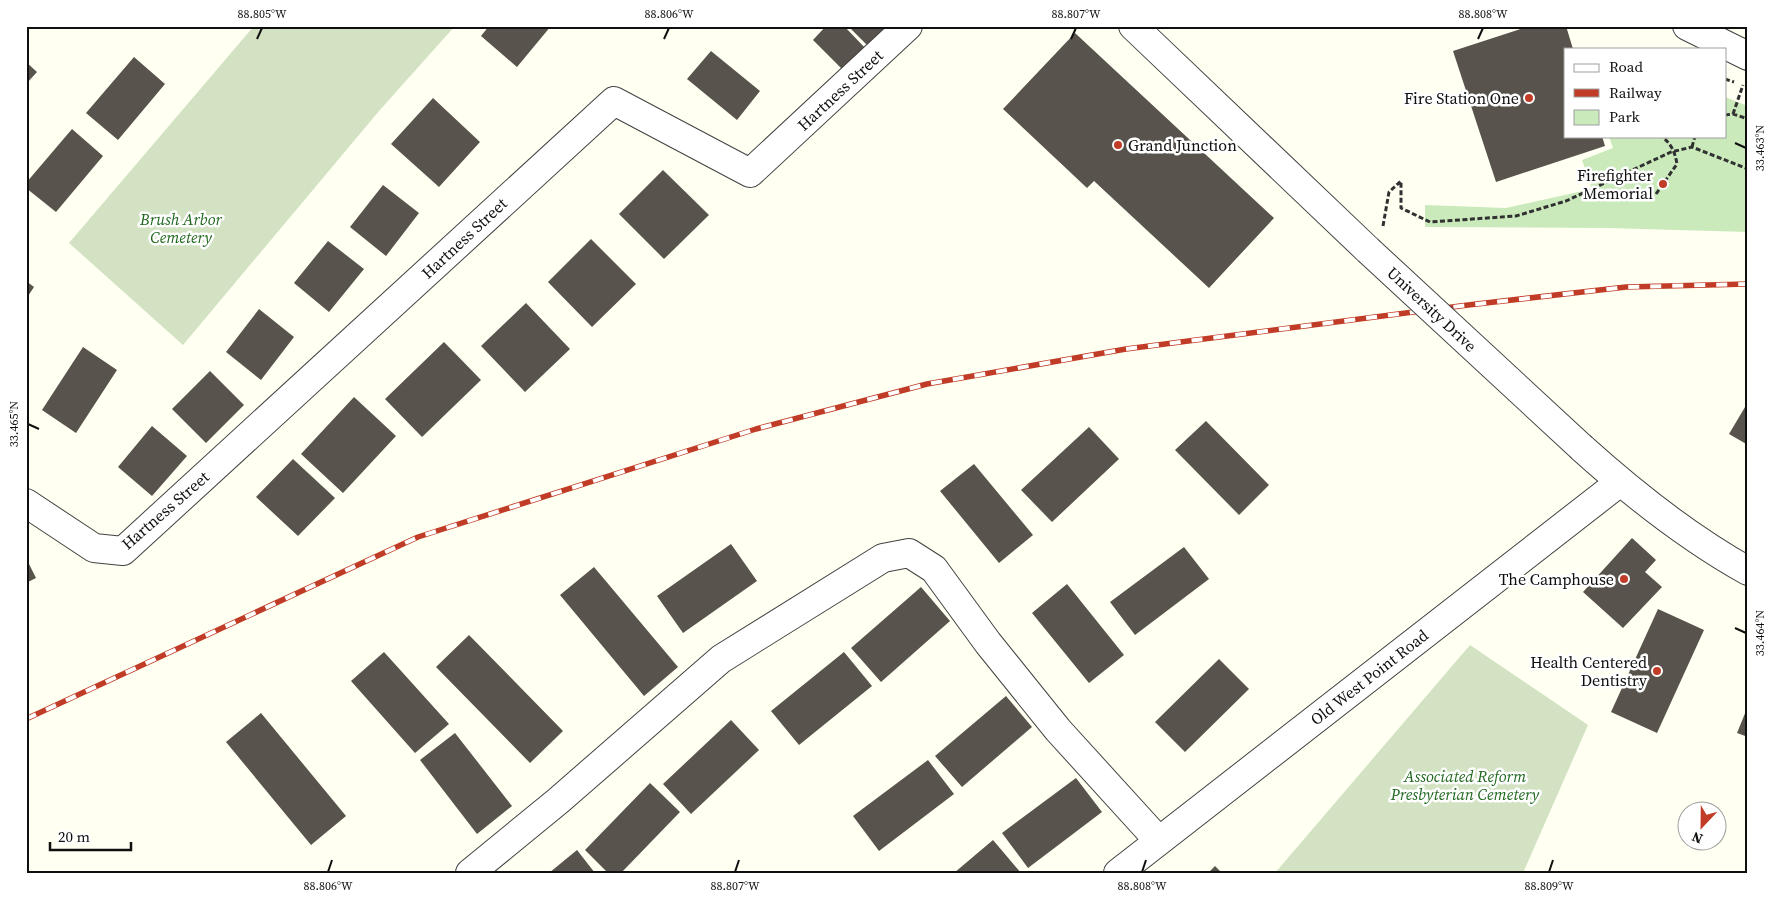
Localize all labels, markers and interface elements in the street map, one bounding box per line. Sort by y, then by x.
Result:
text: 88.805°W [237,6,287,22]
text: 88.806°W [644,6,694,22]
text: 88.807°W [1051,6,1101,22]
text: 88.808°W [1458,6,1508,22]
street label: Hartness Street [792,44,888,135]
legend [1564,48,1726,138]
text: Road [1609,56,1643,77]
text: Railway [1609,82,1662,103]
place label: Fire Station One [1404,87,1519,109]
marker: Fire Station One [1523,92,1535,104]
text: Park [1609,106,1641,127]
text: 33.463°N [1752,125,1768,171]
place label: Grand Junction [1128,134,1237,156]
marker: Grand Junction [1112,139,1124,151]
place label: Firefighter Memorial [1577,164,1653,204]
marker: Firefighter Memorial [1657,178,1669,190]
street label: Hartness Street [416,192,512,283]
park label: Brush Arbor Cemetery [139,208,222,248]
street label: University Drive [1382,262,1482,356]
text: 33.465°N [6,401,22,447]
street label: Hartness Street [116,465,214,554]
place label: The Camphouse [1499,568,1614,590]
marker: The Camphouse [1618,573,1630,585]
text: 33.464°N [1752,610,1768,656]
street label: Old West Point Road [1305,624,1433,730]
place label: Health Centered Dentistry [1530,651,1648,691]
marker: Health Centered Dentistry [1651,665,1663,677]
park label: Associated Reform Presbyterian Cemetery [1390,765,1540,805]
north arrow [1676,802,1726,852]
scale bar [50,819,131,851]
text: 20 m [58,826,90,847]
text: N [1689,827,1706,849]
text: 88.806°W [303,878,353,894]
text: 88.807°W [710,878,760,894]
text: 88.808°W [1117,878,1167,894]
text: 88.809°W [1524,878,1574,894]

